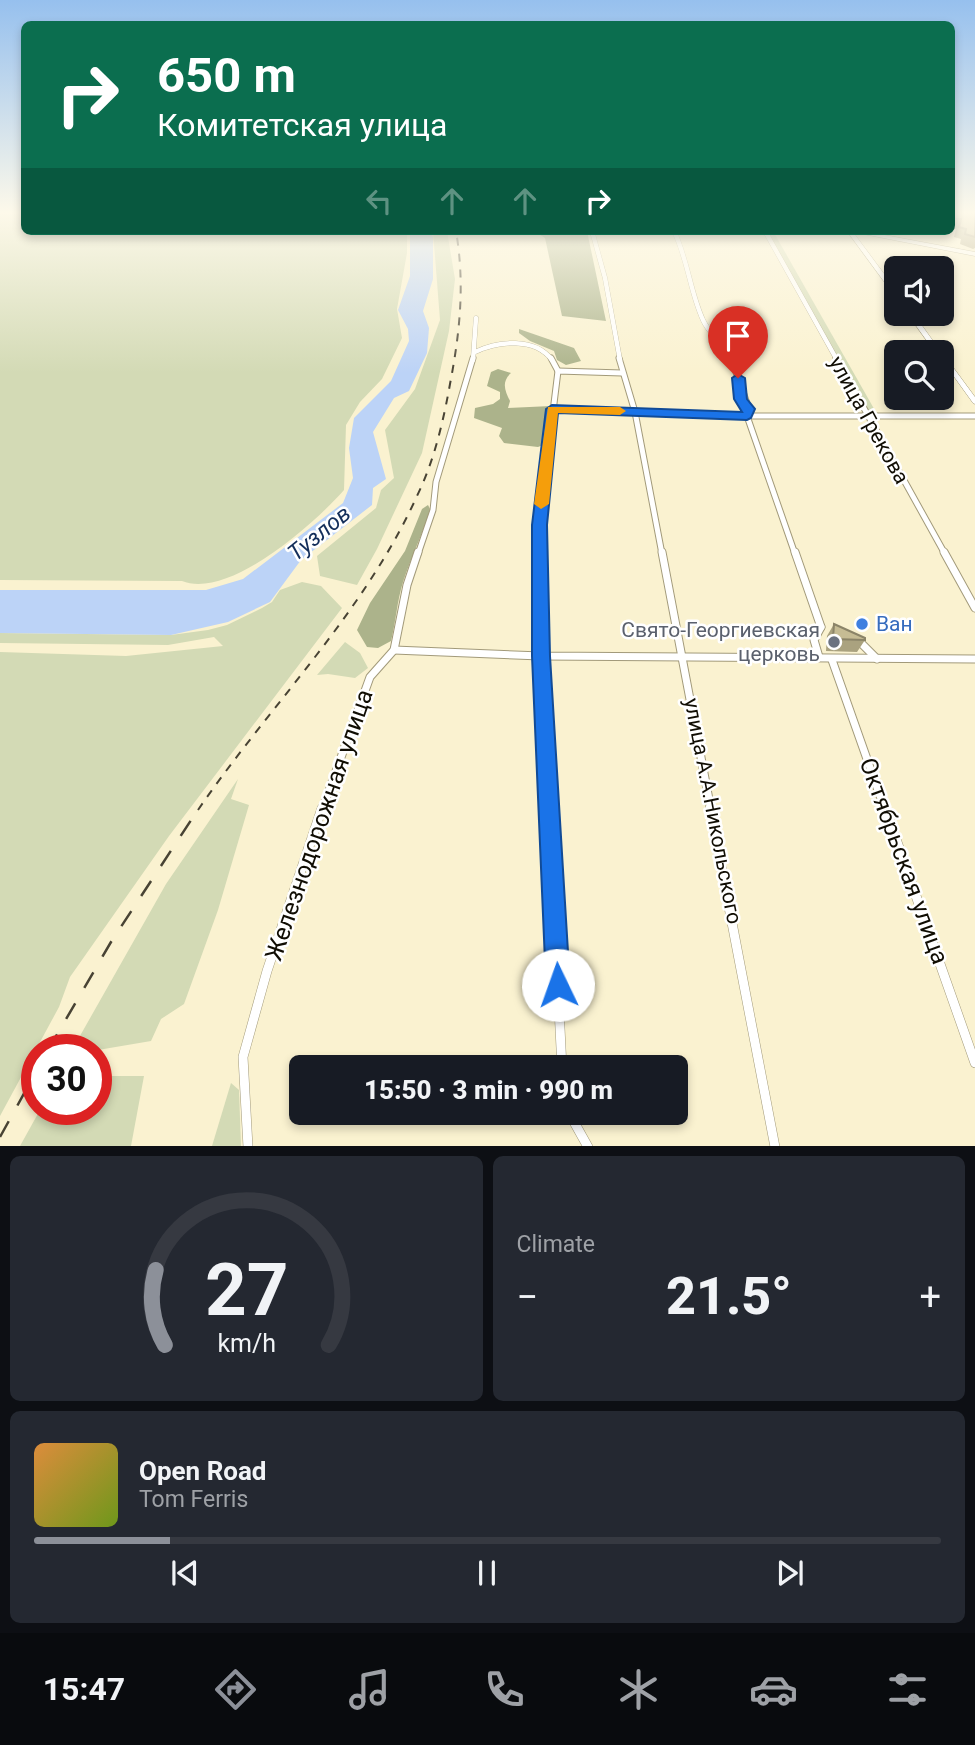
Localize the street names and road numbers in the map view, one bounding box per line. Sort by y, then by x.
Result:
street label: улица Грекова [824,352,914,488]
street label: Железнодорожная улица [259,686,379,964]
street label: улица А.А.Никольского [679,696,747,926]
street label: Октябрьская улица [854,754,954,968]

